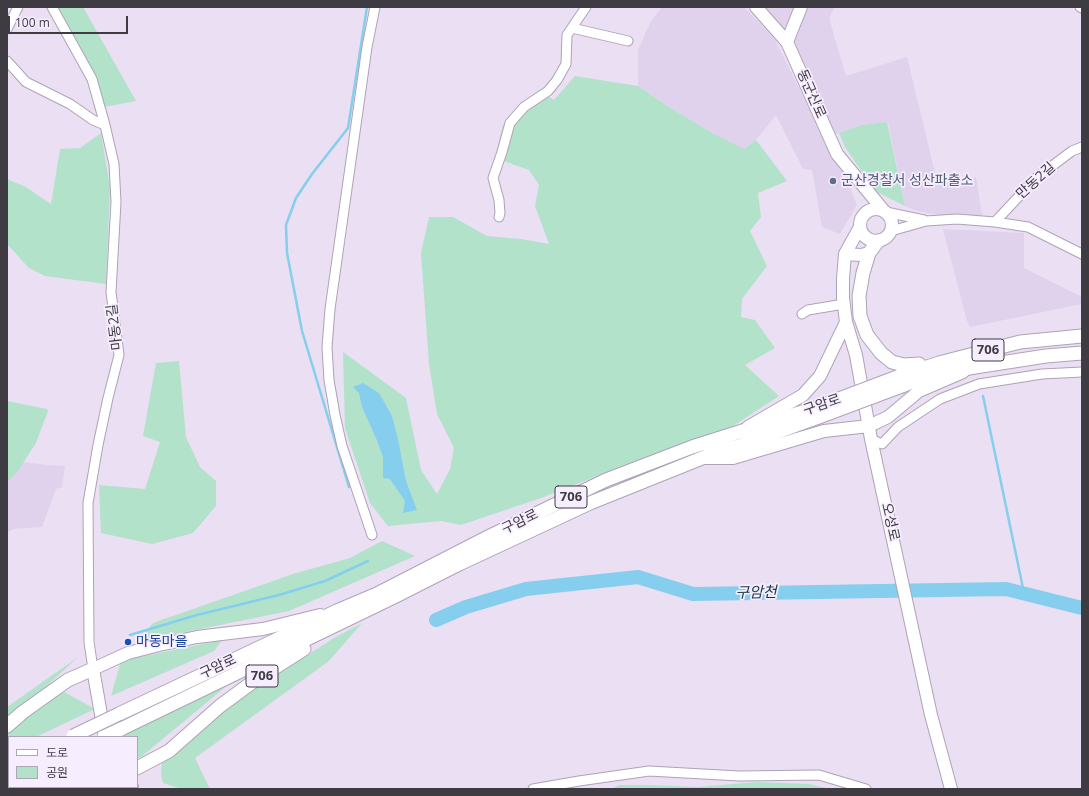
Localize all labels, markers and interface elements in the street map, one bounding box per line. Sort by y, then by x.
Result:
scale bar [10,8,130,34]
text: 100 m [15,14,50,31]
street label: 동군산로 [793,67,829,121]
street label: 만동2길 [1013,159,1059,203]
place label: 군산경찰서 성산파출소 [841,173,973,189]
marker: 군산경찰서 성산파출소 [828,176,838,186]
street label: 마동2길 [104,303,126,351]
road number: 706 [972,339,1004,361]
street label: 구암로 [801,391,843,419]
road number: 706 [555,486,587,508]
street label: 오성로 [877,501,903,543]
street label: 구암로 [499,506,541,538]
water label: 구암천 [735,584,777,602]
place label: 마동마을 [136,634,188,650]
marker: 마동마을 [123,637,133,647]
street label: 구암로 [197,651,239,683]
road number: 706 [246,665,278,687]
legend [8,736,138,788]
text: 도로 [46,744,68,761]
text: 공원 [46,764,68,781]

